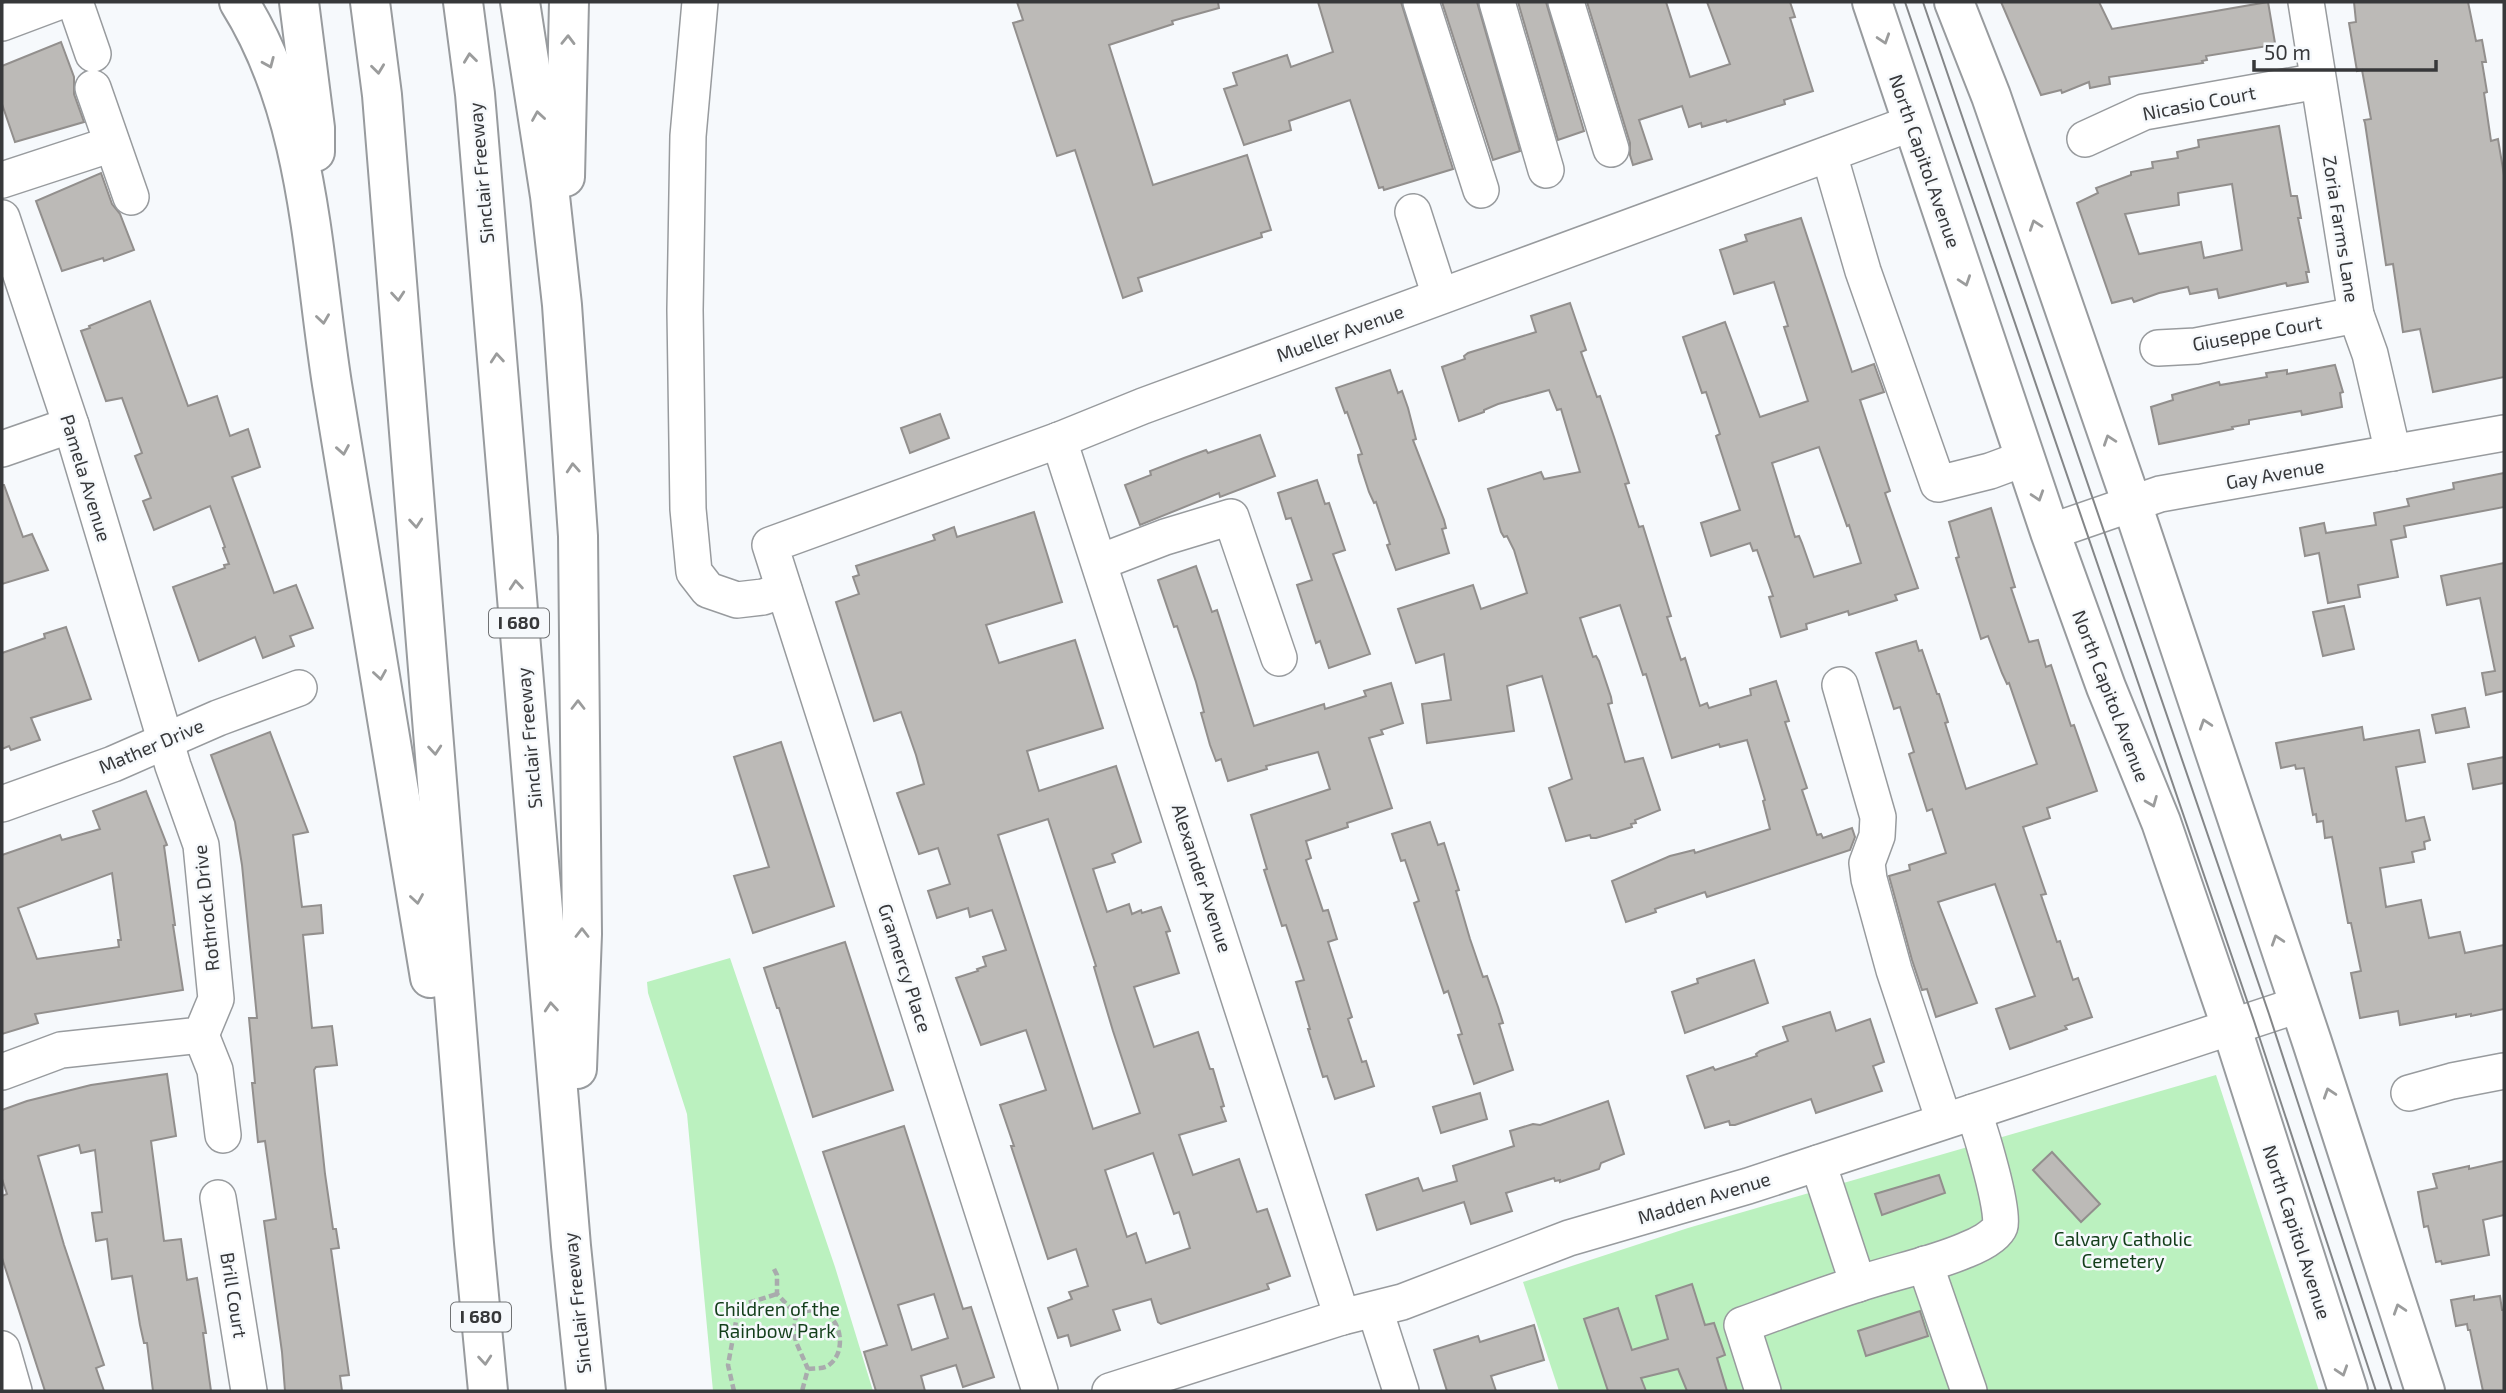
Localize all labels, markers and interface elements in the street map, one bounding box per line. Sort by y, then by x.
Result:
scale bar [2254,28,2436,72]
one-way arrow [1876,33,1890,45]
one-way arrow [560,35,576,45]
text: 50 m [2264,39,2311,64]
one-way arrow [463,52,478,64]
one-way arrow [261,56,275,68]
one-way arrow [371,64,386,75]
street label: North Capitol Avenue [1885,71,1966,251]
street label: Nicasio Court [2140,80,2257,125]
street label: Sinclair Freeway [463,101,498,245]
one-way arrow [531,110,546,121]
street label: Zoria Farms Lane [2319,154,2364,304]
one-way arrow [2029,219,2043,232]
one-way arrow [1957,274,1971,286]
one-way arrow [390,291,405,302]
street label: Mueller Avenue [1273,299,1407,366]
street label: Giuseppe Court [2190,310,2323,355]
one-way arrow [315,314,330,325]
one-way arrow [490,352,505,363]
street label: Pamela Avenue [56,411,117,544]
one-way arrow [2103,435,2117,447]
one-way arrow [335,444,350,456]
street label: Gay Avenue [2224,454,2326,493]
one-way arrow [566,462,581,473]
one-way arrow [2030,489,2044,502]
one-way arrow [408,518,423,529]
one-way arrow [509,579,524,590]
street label: North Capitol Avenue [2068,607,2155,785]
road number: I 680 [489,608,549,638]
street label: Sinclair Freeway [511,666,546,810]
one-way arrow [372,669,387,680]
one-way arrow [570,699,586,710]
street label: Mather Drive [95,713,207,778]
one-way arrow [2199,718,2213,730]
one-way arrow [427,744,442,755]
one-way arrow [2144,795,2158,807]
street label: Alexander Avenue [1168,801,1237,955]
street label: Rothrock Drive [187,844,224,972]
one-way arrow [409,893,424,905]
street label: Gramercy Place [874,901,937,1035]
one-way arrow [574,927,590,937]
one-way arrow [2270,934,2285,946]
one-way arrow [544,1001,559,1012]
one-way arrow [2322,1087,2337,1099]
street label: North Capitol Avenue [2258,1142,2337,1322]
street label: Madden Avenue [1635,1166,1773,1229]
park label: Calvary Catholic Cemetery [2054,1227,2192,1272]
street label: Sinclair Freeway [558,1231,595,1375]
street label: Brill Court [216,1250,253,1339]
park label: Children of the Rainbow Park [714,1297,840,1342]
road number: I 680 [451,1302,511,1332]
one-way arrow [2393,1303,2407,1316]
one-way arrow [477,1355,492,1366]
one-way arrow [2333,1365,2348,1377]

